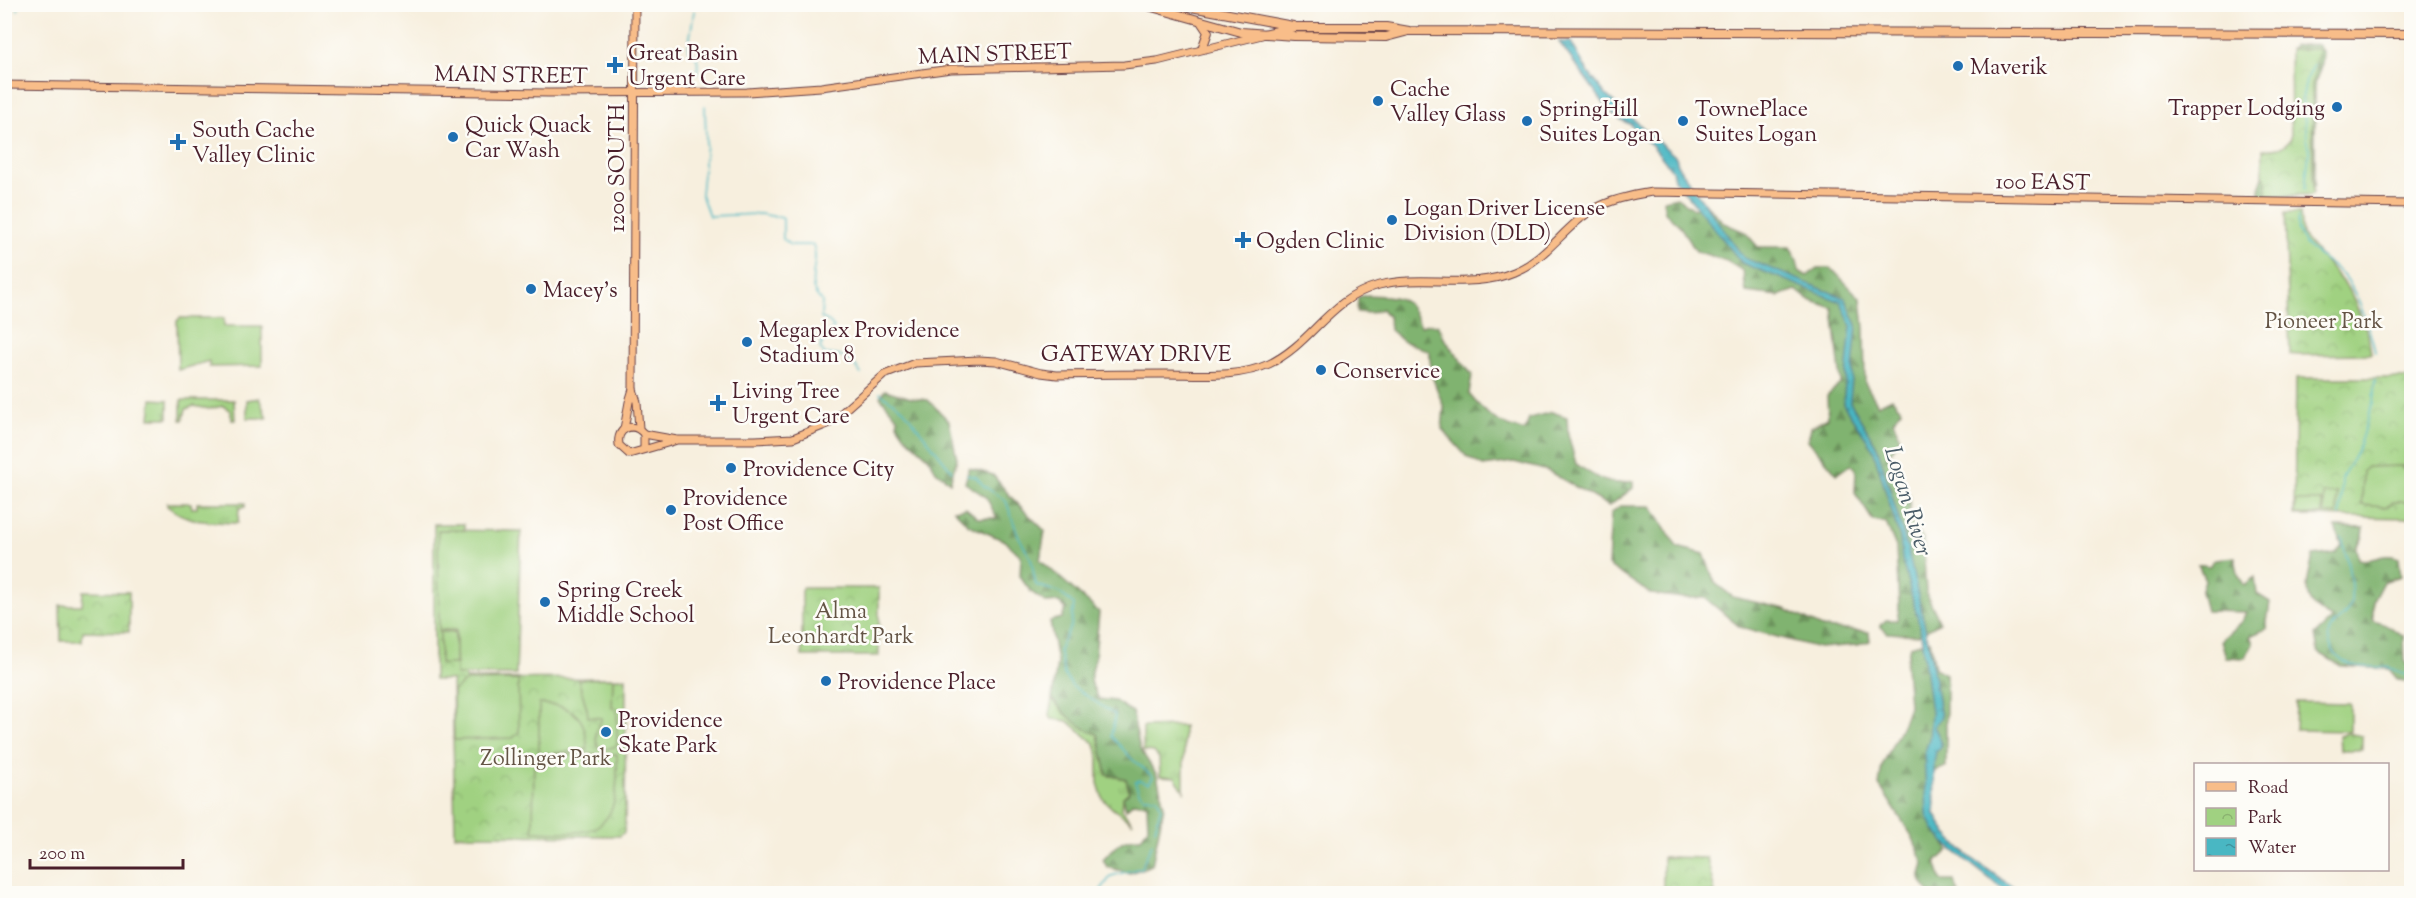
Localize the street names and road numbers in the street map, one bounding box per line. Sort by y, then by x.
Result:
street label: MAIN STREET [918,37,1073,75]
street label: MAIN STREET [434,60,589,94]
street label: 1200 SOUTH [603,104,635,232]
street label: 100 EAST [1995,167,2091,201]
street label: GATEWAY DRIVE [1041,340,1231,372]

